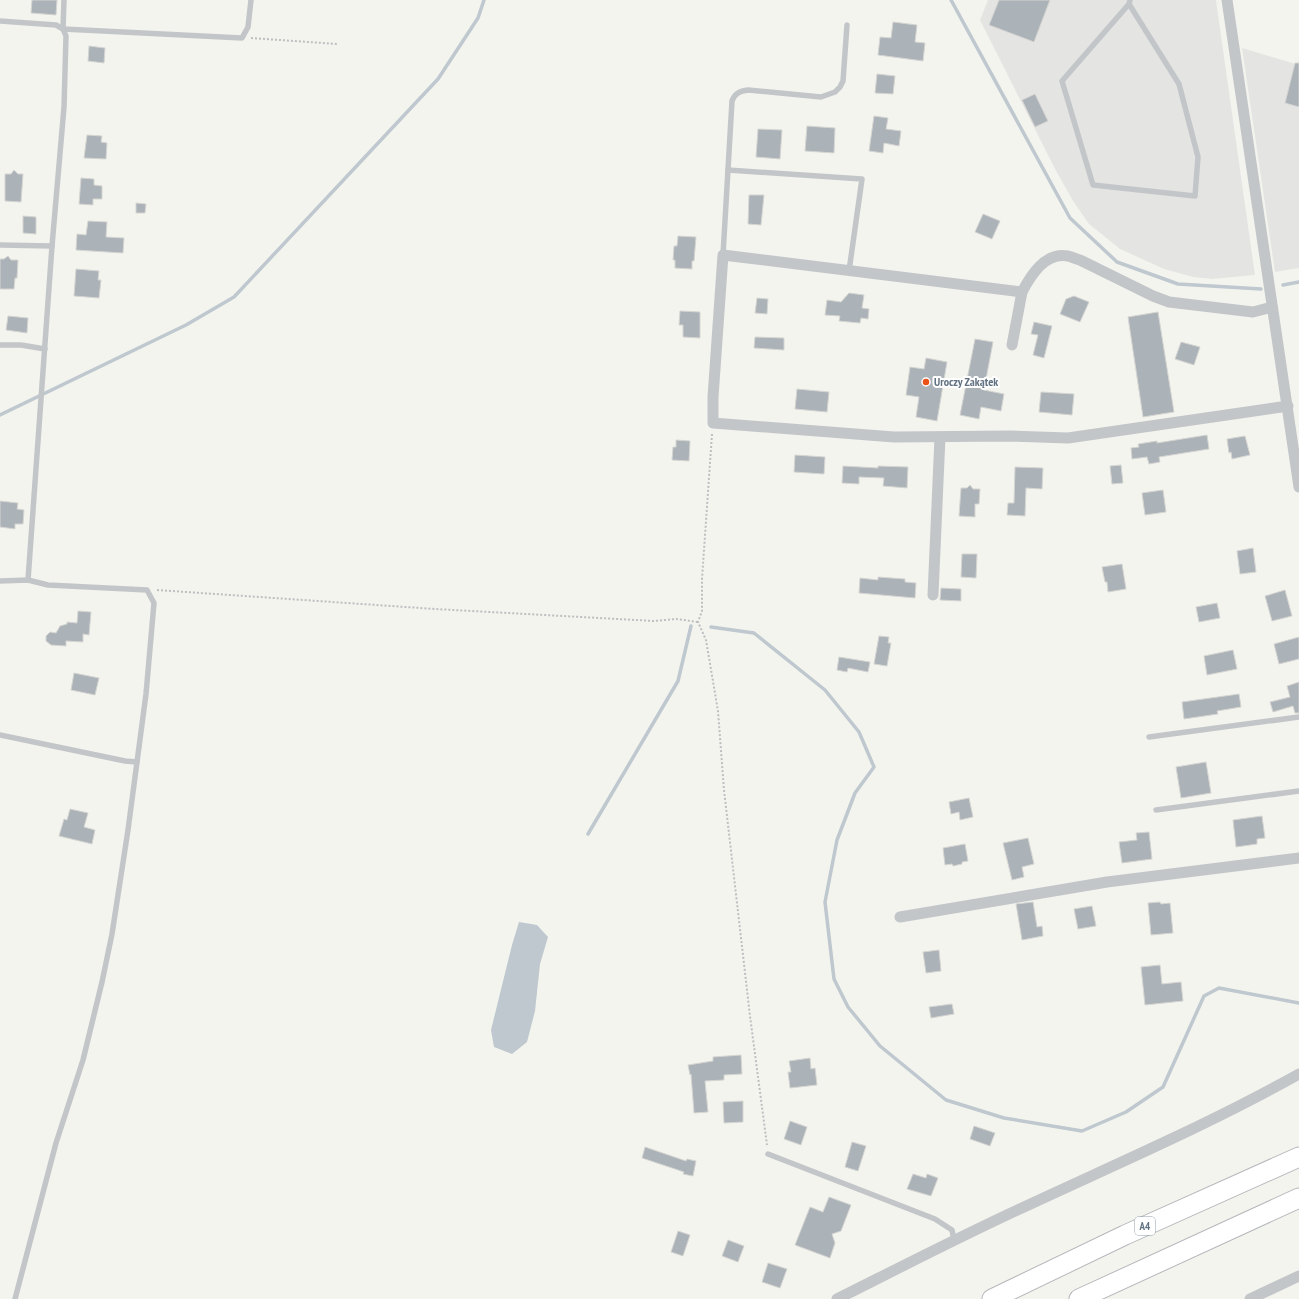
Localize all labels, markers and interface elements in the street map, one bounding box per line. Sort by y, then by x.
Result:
place label: Uroczy Zakątek [934,374,998,389]
marker: Uroczy Zakątek [921,377,931,387]
road number: A4 [1135,1217,1155,1235]

